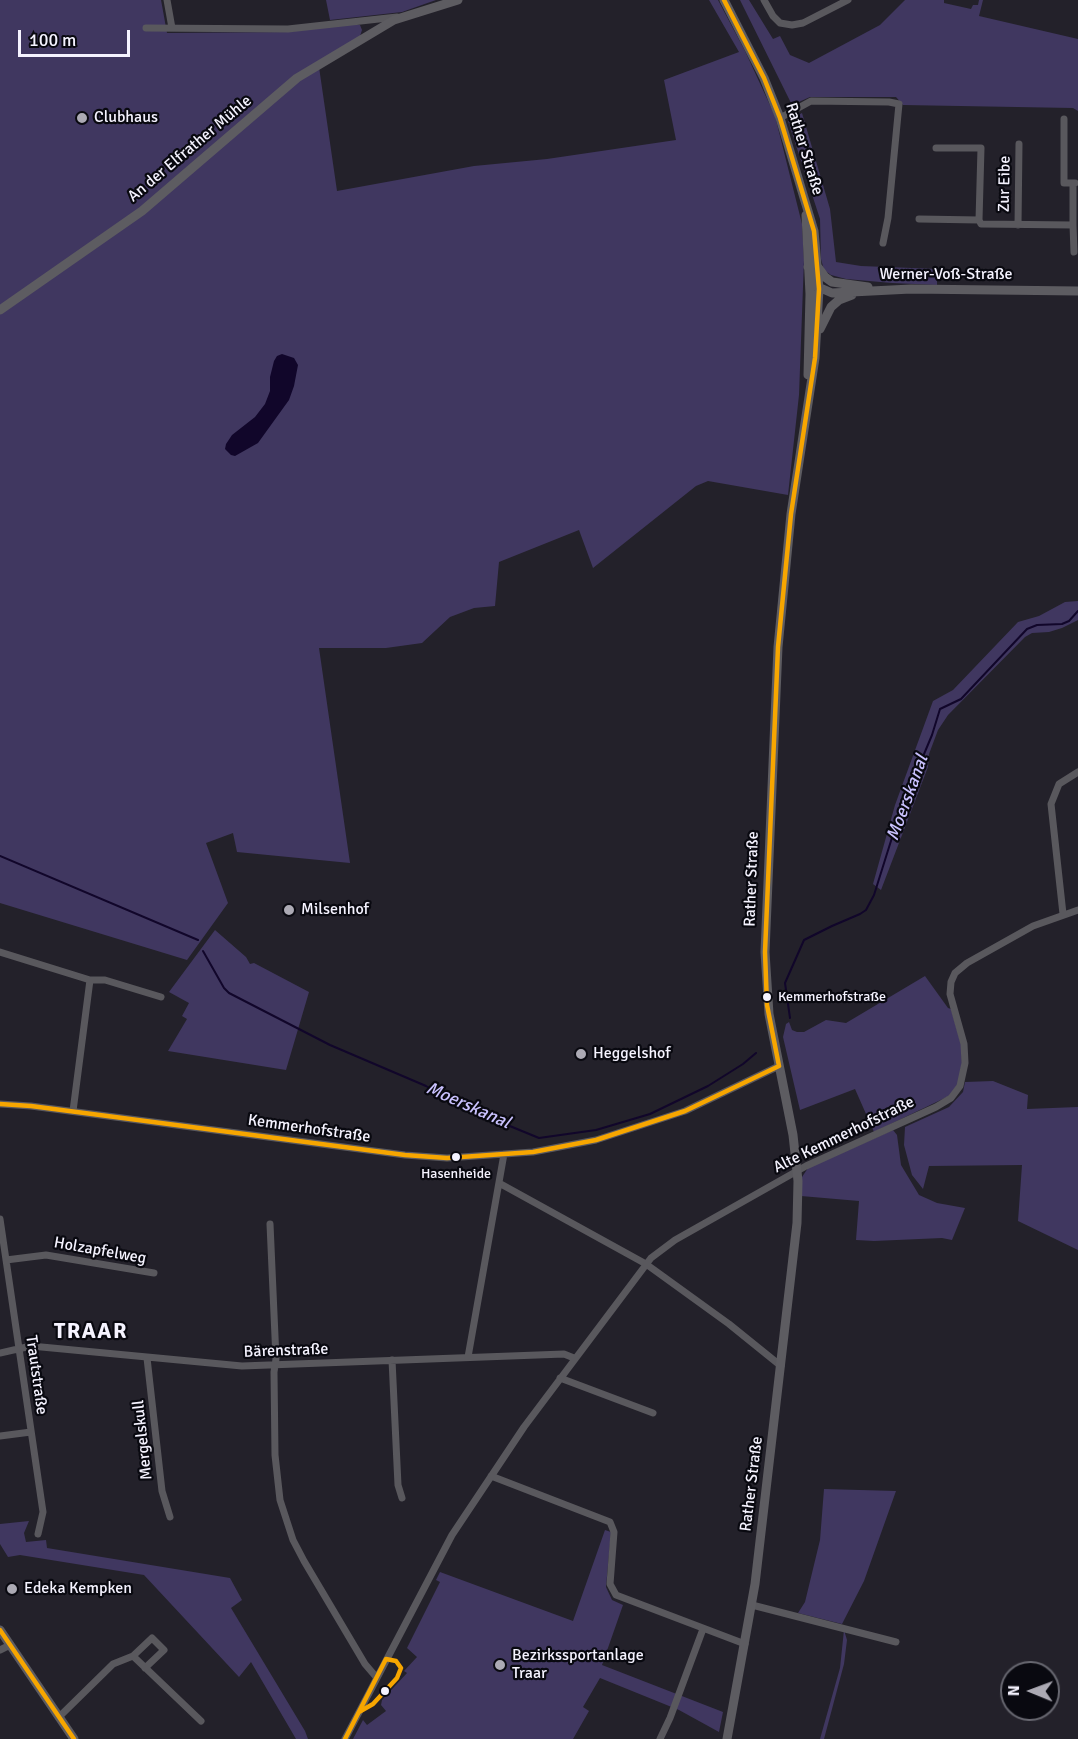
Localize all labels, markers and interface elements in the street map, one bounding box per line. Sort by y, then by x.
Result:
scale bar [21,18,134,56]
text: 100 m [29,29,76,51]
street label: An der Elfrather Mühle [124,92,256,206]
street label: Rather Straße [781,100,827,198]
place label: Clubhaus [94,108,158,128]
marker: Clubhaus [75,111,89,125]
street label: Zur Eibe [995,156,1015,212]
street label: Werner-Voß-Straße [879,265,1013,285]
water label: Moerskanal [882,752,934,844]
street label: Rather Straße [741,831,763,927]
place label: Milsenhof [301,900,369,920]
marker: Milsenhof [282,903,296,917]
place label: Kemmerhofstraße [778,989,886,1005]
marker: Kemmerhofstraße [761,991,773,1003]
place label: Heggelshof [593,1044,671,1064]
marker: Heggelshof [574,1047,588,1061]
water label: Moerskanal [423,1078,513,1134]
street label: Alte Kemmerhofstraße [770,1093,918,1177]
street label: Kemmerhofstraße [247,1111,371,1147]
marker: Hasenheide [450,1151,462,1163]
place label: Hasenheide [421,1166,491,1182]
street label: Holzapfelweg [52,1233,148,1269]
district label: TRAAR [54,1319,128,1345]
street label: Trautstraße [21,1334,51,1416]
street label: Bärenstraße [243,1340,329,1362]
street label: Mergelskull [129,1399,157,1481]
street label: Rather Straße [737,1435,767,1533]
place label: Edeka Kempken [24,1579,132,1599]
marker: Edeka Kempken [5,1582,19,1596]
place label: Bezirkssportanlage Traar [512,1646,644,1684]
marker: Bezirkssportanlage Traar [493,1658,507,1672]
north arrow [1000,1661,1060,1721]
unlabelled marker [379,1685,391,1697]
text: N [1004,1685,1024,1696]

